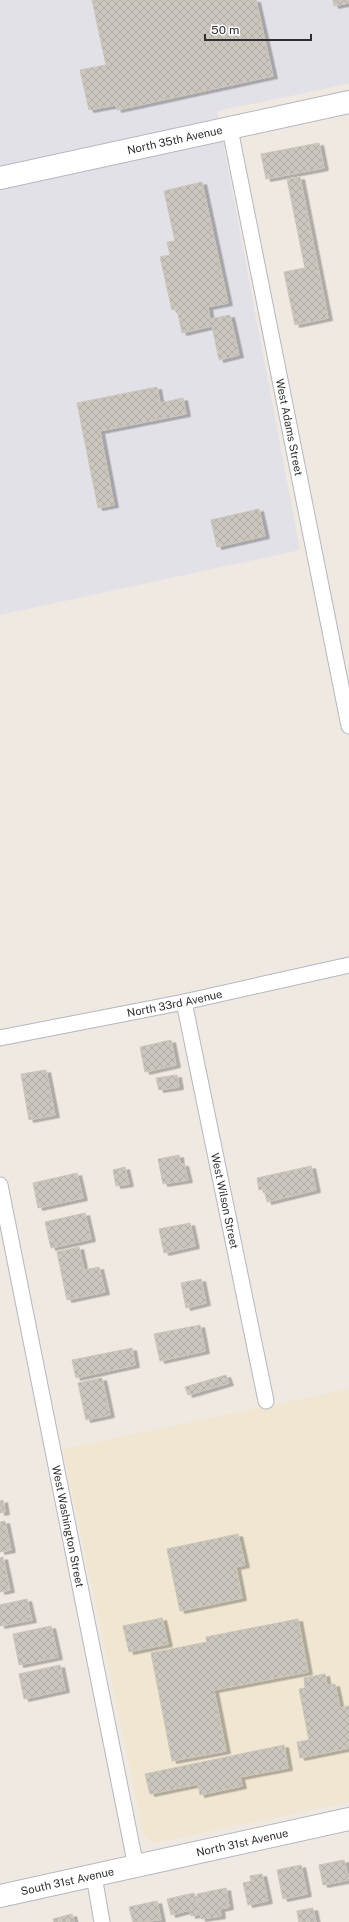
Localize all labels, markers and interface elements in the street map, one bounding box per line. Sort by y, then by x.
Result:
scale bar [205,16,311,42]
text: 50 m [211,23,239,37]
street label: North 35th Avenue [126,124,224,156]
street label: West Adams Street [274,378,305,477]
street label: North 33rd Avenue [126,988,223,1019]
street label: West Wilson Street [209,1152,241,1250]
street label: West Washington Street [50,1464,86,1588]
street label: North 31st Avenue [195,1827,289,1859]
street label: South 31st Avenue [20,1865,115,1897]

